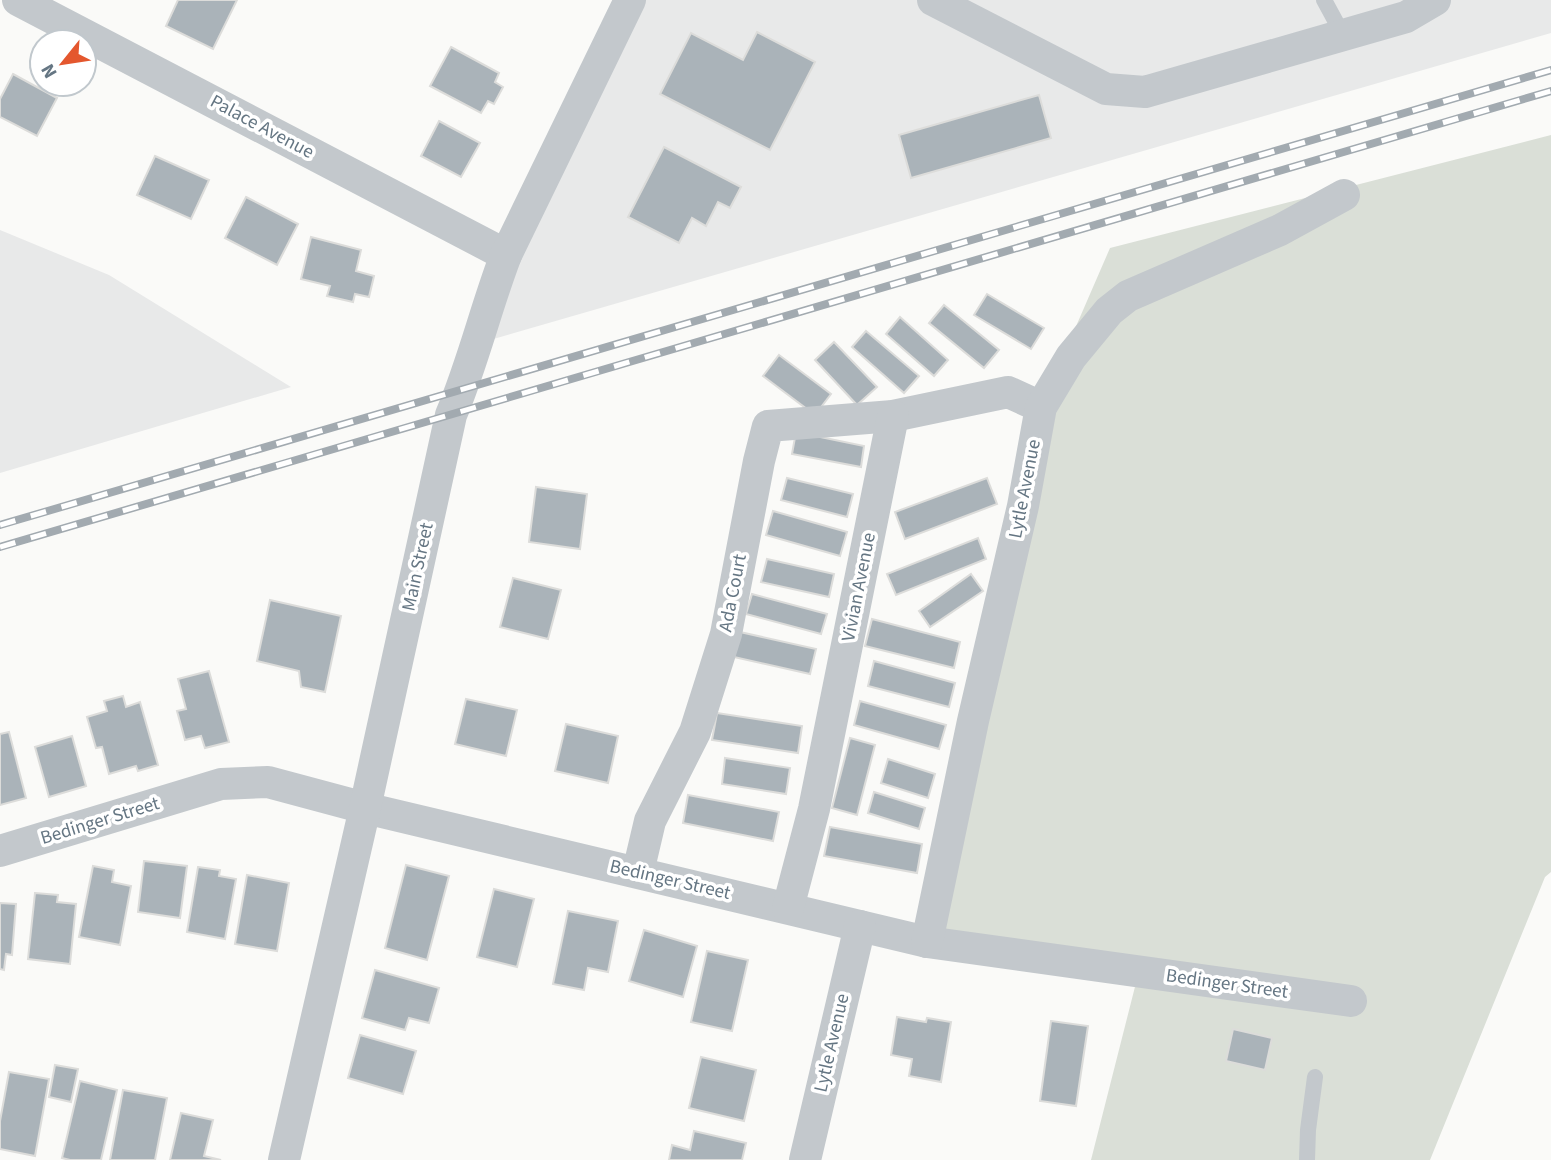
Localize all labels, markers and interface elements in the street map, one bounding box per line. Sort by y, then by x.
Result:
north arrow [28,28,98,98]
text: N [35,59,64,83]
street label: Palace Avenue [205,88,319,166]
street label: Lytle Avenue [1002,437,1048,541]
street label: Main Street [395,520,441,614]
street label: Vivian Avenue [835,530,883,644]
street label: Ada Court [712,551,754,634]
street label: Bedinger Street [37,790,163,852]
street label: Bedinger Street [607,853,733,907]
street label: Bedinger Street [1164,962,1290,1006]
street label: Lytle Avenue [808,991,856,1095]

